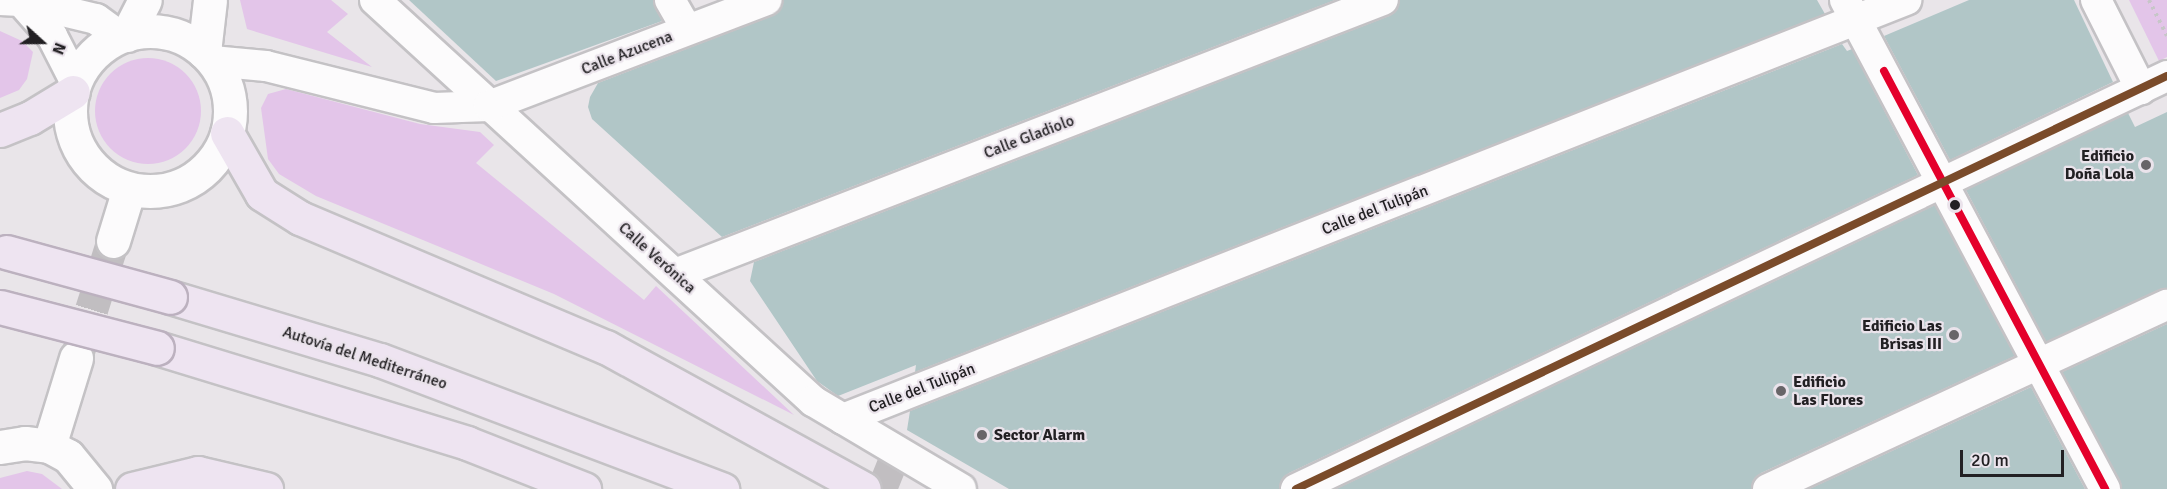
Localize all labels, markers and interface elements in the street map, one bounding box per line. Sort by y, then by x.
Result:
north arrow [12,12,72,72]
street label: Calle Azucena [579,27,675,79]
text: N [47,40,70,57]
street label: Calle Gladiolo [981,111,1077,163]
place label: Edificio Doña Lola [2065,146,2134,184]
marker: Edificio Doña Lola [2139,158,2153,172]
street label: Calle del Tulipán [1319,181,1431,239]
unlabelled marker [1949,199,1961,211]
street label: Calle Verónica [614,218,700,298]
place label: Edificio Las Brisas III [1862,316,1942,354]
street label: Autovía del Mediterráneo [280,322,450,394]
marker: Edificio Las Brisas III [1947,328,1961,342]
street label: Calle del Tulipán [866,359,978,417]
place label: Edificio Las Flores [1793,372,1863,410]
marker: Edificio Las Flores [1774,384,1788,398]
place label: Sector Alarm [994,425,1085,445]
marker: Sector Alarm [975,428,989,442]
scale bar [1963,438,2066,476]
text: 20 m [1971,449,2009,471]

